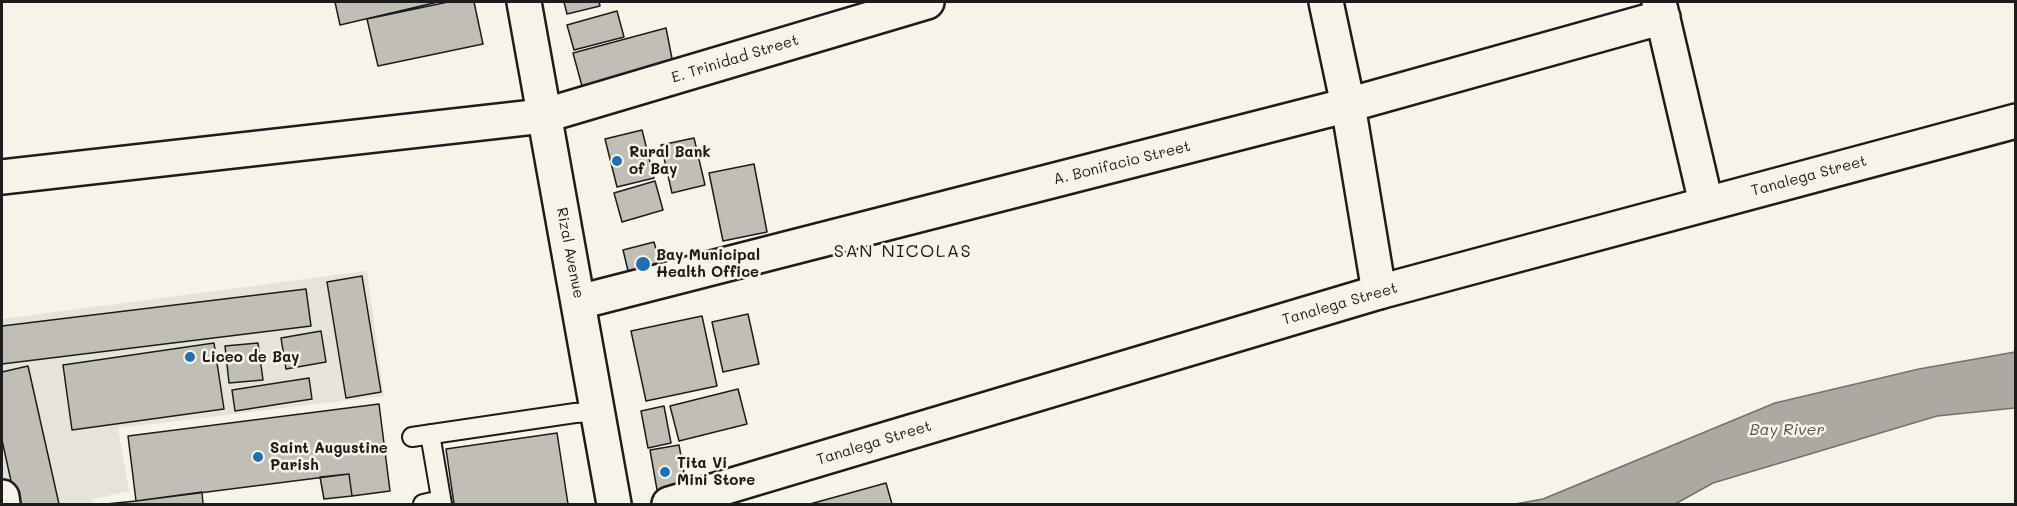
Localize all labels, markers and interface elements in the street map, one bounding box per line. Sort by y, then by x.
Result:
street label: E. Trinidad Street [669,31,801,87]
street label: A. Bonifacio Street [1052,137,1192,189]
place label: Rural Bank of Bay [629,143,710,178]
street label: Tanalega Street [1749,152,1869,200]
marker: Rural Bank of Bay [610,154,624,168]
street label: Rizal Avenue [552,206,588,300]
district label: SAN NICOLAS [834,240,972,262]
place label: Bay Municipal Health Office [656,246,760,281]
marker: Bay Municipal Health Office [634,255,652,273]
street label: Tanalega Street [1280,279,1400,329]
place label: Liceo de Bay [202,348,299,366]
marker: Liceo de Bay [183,350,197,364]
street label: Tanalega Street [814,417,934,469]
water label: Bay River [1750,420,1824,440]
place label: Saint Augustine Parish [270,439,388,474]
marker: Saint Augustine Parish [251,450,265,464]
place label: Tita Vi Mini Store [677,454,755,489]
marker: Tita Vi Mini Store [658,465,672,479]

